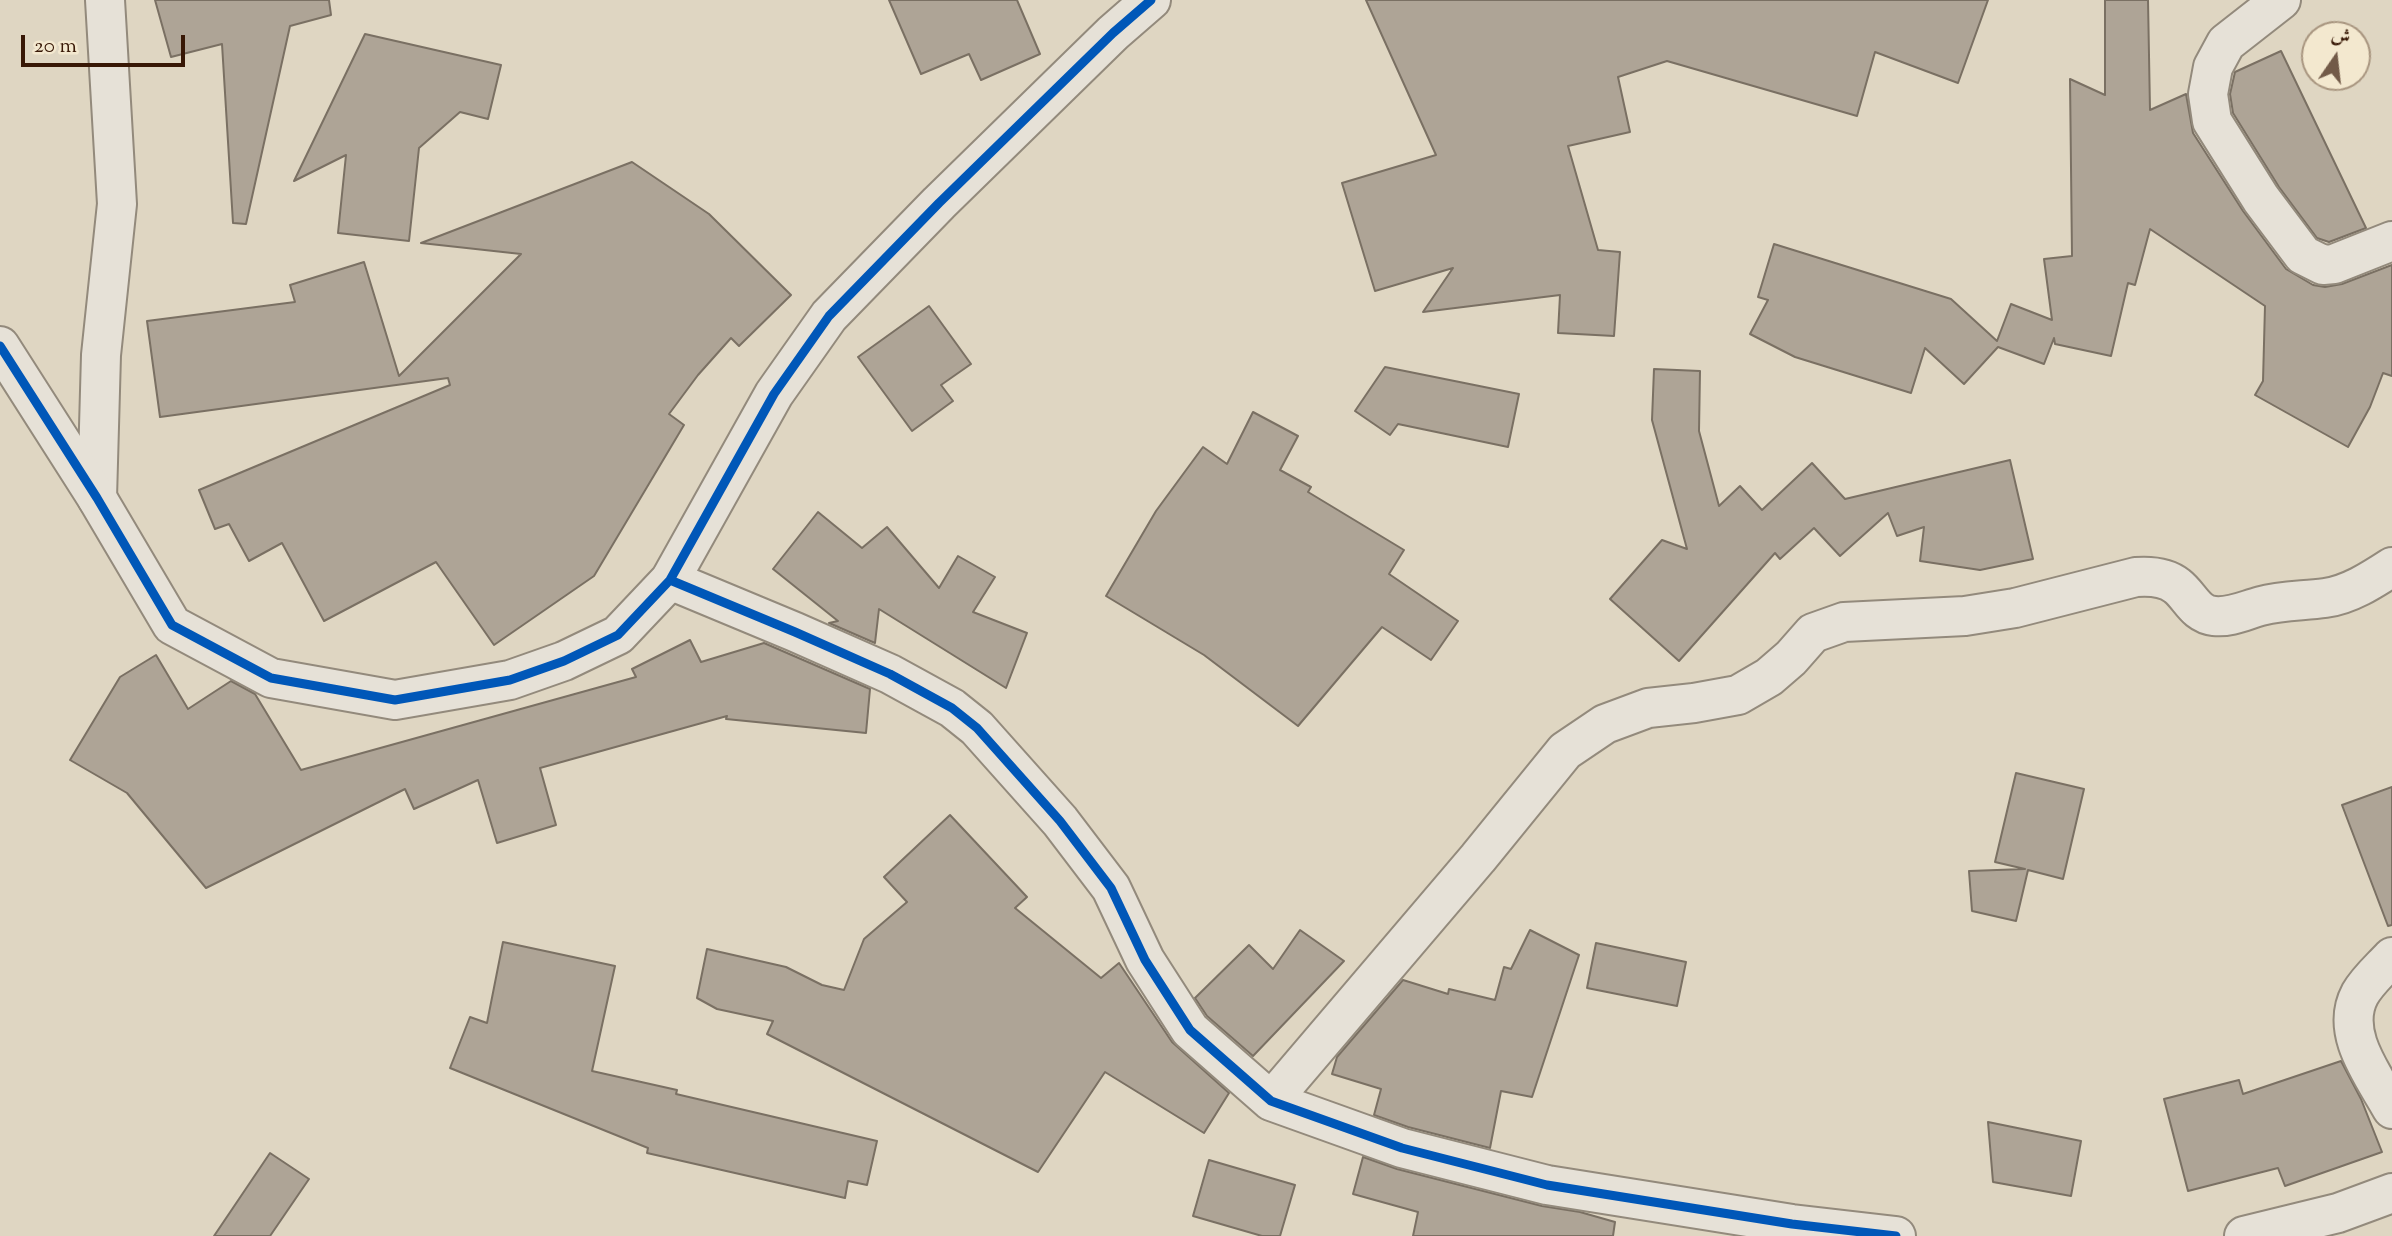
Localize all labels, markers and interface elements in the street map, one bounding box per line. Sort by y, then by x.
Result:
scale bar [24,21,189,65]
north arrow [2301,21,2371,91]
text: ش [2328,22,2353,52]
text: 20 m [34,32,77,62]

